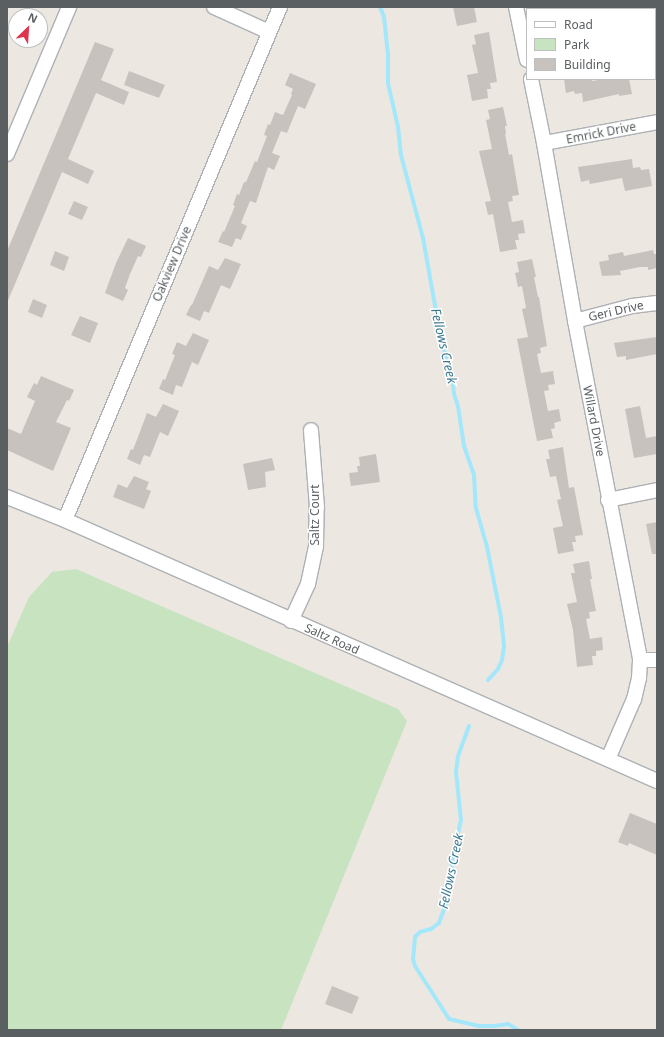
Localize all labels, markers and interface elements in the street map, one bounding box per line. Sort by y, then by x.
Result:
north arrow [8,8,48,48]
legend [526,8,656,80]
text: N [26,9,40,26]
text: Road [564,16,593,33]
text: Park [564,36,589,53]
text: Building [564,56,611,73]
street label: Emrick Drive [565,119,637,147]
street label: Oakview Drive [150,224,194,304]
street label: Geri Drive [587,298,645,324]
water label: Fellows Creek [428,307,460,385]
street label: Willard Drive [580,384,608,458]
street label: Saltz Court [308,484,322,546]
street label: Saltz Road [302,621,362,657]
water label: Fellows Creek [435,832,467,910]

